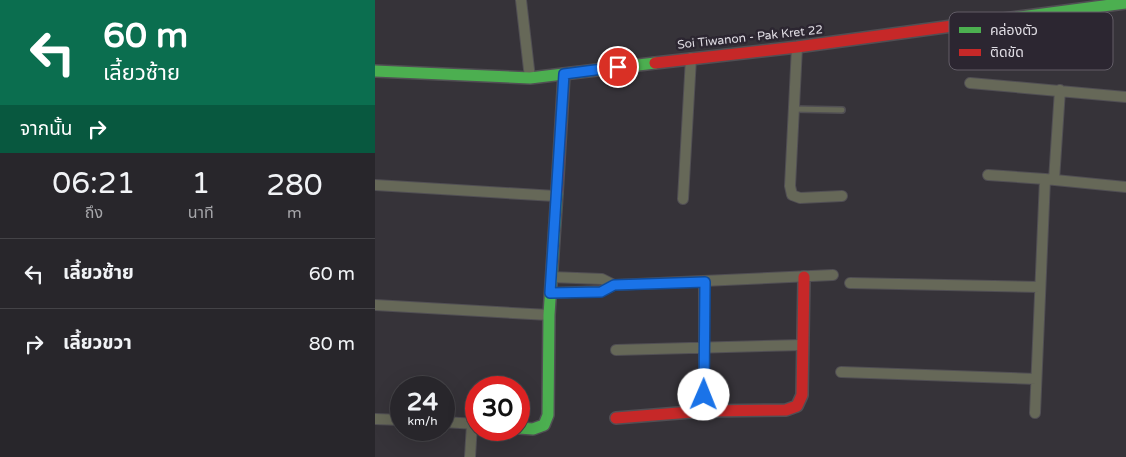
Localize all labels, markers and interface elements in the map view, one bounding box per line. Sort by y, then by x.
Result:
legend [949,12,1113,70]
text: 60 m [103,15,188,57]
icon: left [20,20,85,85]
street label: Soi Tiwanon - Pak Kret 22 [676,22,824,52]
text: คล่องตัว [990,22,1038,39]
text: ติดขัด [990,44,1024,61]
pin [597,46,639,88]
icon: arrive [604,53,632,81]
text: เลี้ยวซ้าย [103,60,180,86]
icon: right [83,115,111,143]
text: จากนั้น [20,118,73,140]
text: 06:21 [52,165,135,202]
text: 1 [191,165,210,202]
text: 280 [266,167,323,204]
text: ถึง [85,203,103,223]
text: นาที [188,203,214,223]
text: m [287,203,302,223]
icon: left [20,260,48,288]
text: เลี้ยวซ้าย [63,262,134,284]
text: 60 m [309,263,355,285]
icon: right [20,330,48,358]
text: เลี้ยวขวา [63,332,132,354]
text: 80 m [309,333,355,355]
position arrow [677,368,729,420]
speed limit sign: 30 [465,376,530,441]
text: 24 [407,387,438,417]
text: km/h [407,414,438,428]

